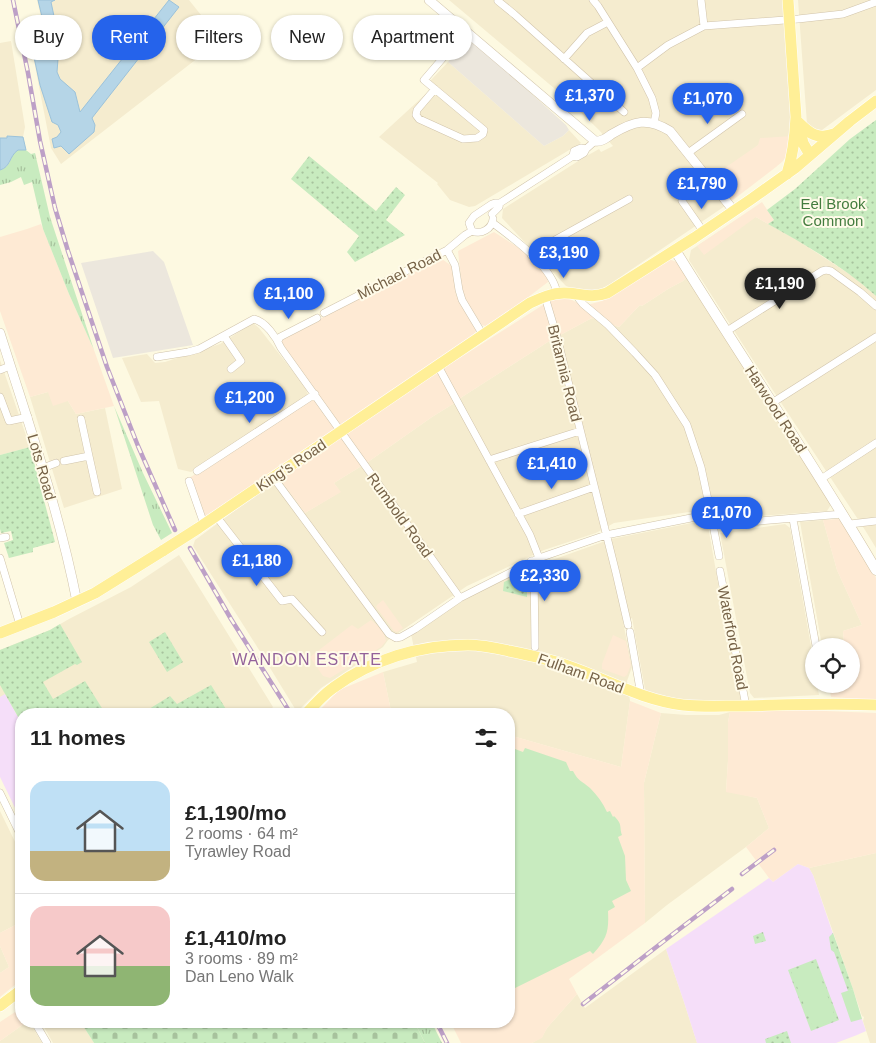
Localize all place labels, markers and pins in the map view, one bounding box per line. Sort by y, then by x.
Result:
pin: £1,370 [549,80,631,122]
pin: £1,070 [667,82,749,125]
pin: £1,790 [661,168,743,210]
pin: £3,190 [523,236,605,279]
pin: £1,190 [739,268,821,310]
pin: £1,100 [248,278,330,320]
pin: £1,200 [209,382,291,424]
pin: £1,410 [511,448,593,490]
pin: £1,070 [686,496,768,539]
pin: £1,180 [216,544,298,587]
pin: £2,330 [504,560,586,602]

